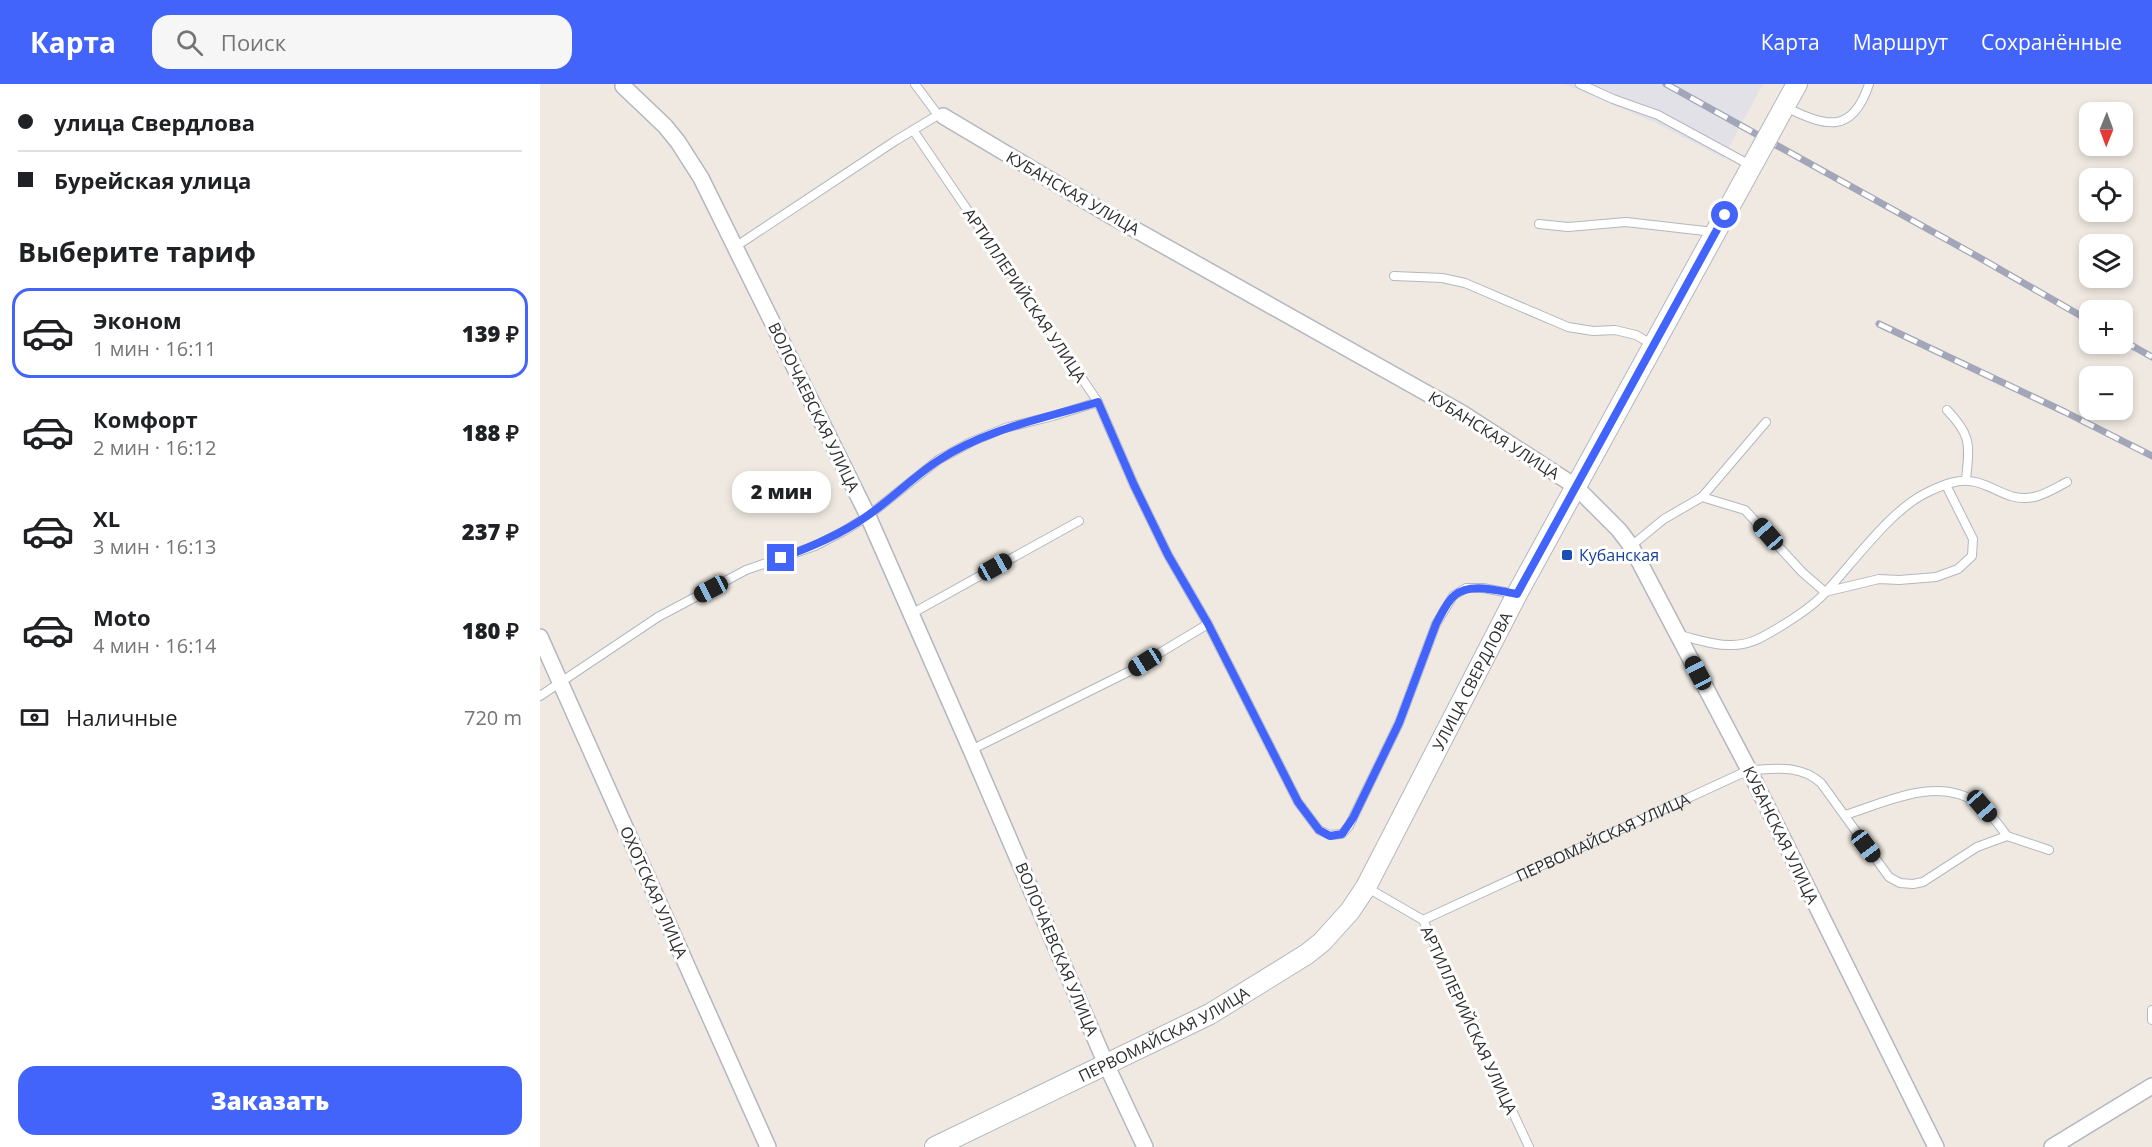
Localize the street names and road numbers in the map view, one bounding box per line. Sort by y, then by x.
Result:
street label: КУБАНСКАЯ УЛИЦА [1002,146,1145,241]
street label: АРТИЛЛЕРИЙСКАЯ УЛИЦА [958,204,1092,387]
street label: ВОЛОЧАЕВСКАЯ УЛИЦА [763,318,865,496]
street label: КУБАНСКАЯ УЛИЦА [1424,386,1565,485]
street label: УЛИЦА СВЕРДЛОВА [1427,607,1517,754]
street label: КУБАНСКАЯ УЛИЦА [1738,762,1824,908]
street label: ПЕРВОМАЙСКАЯ УЛИЦА [1512,787,1694,887]
street label: ОХОТСКАЯ УЛИЦА [615,822,693,962]
street label: ВОЛОЧАЕВСКАЯ УЛИЦА [1010,859,1104,1040]
street label: АРТИЛЛЕРИЙСКАЯ УЛИЦА [1416,922,1523,1119]
street label: ПЕРВОМАЙСКАЯ УЛИЦА [1075,981,1254,1087]

